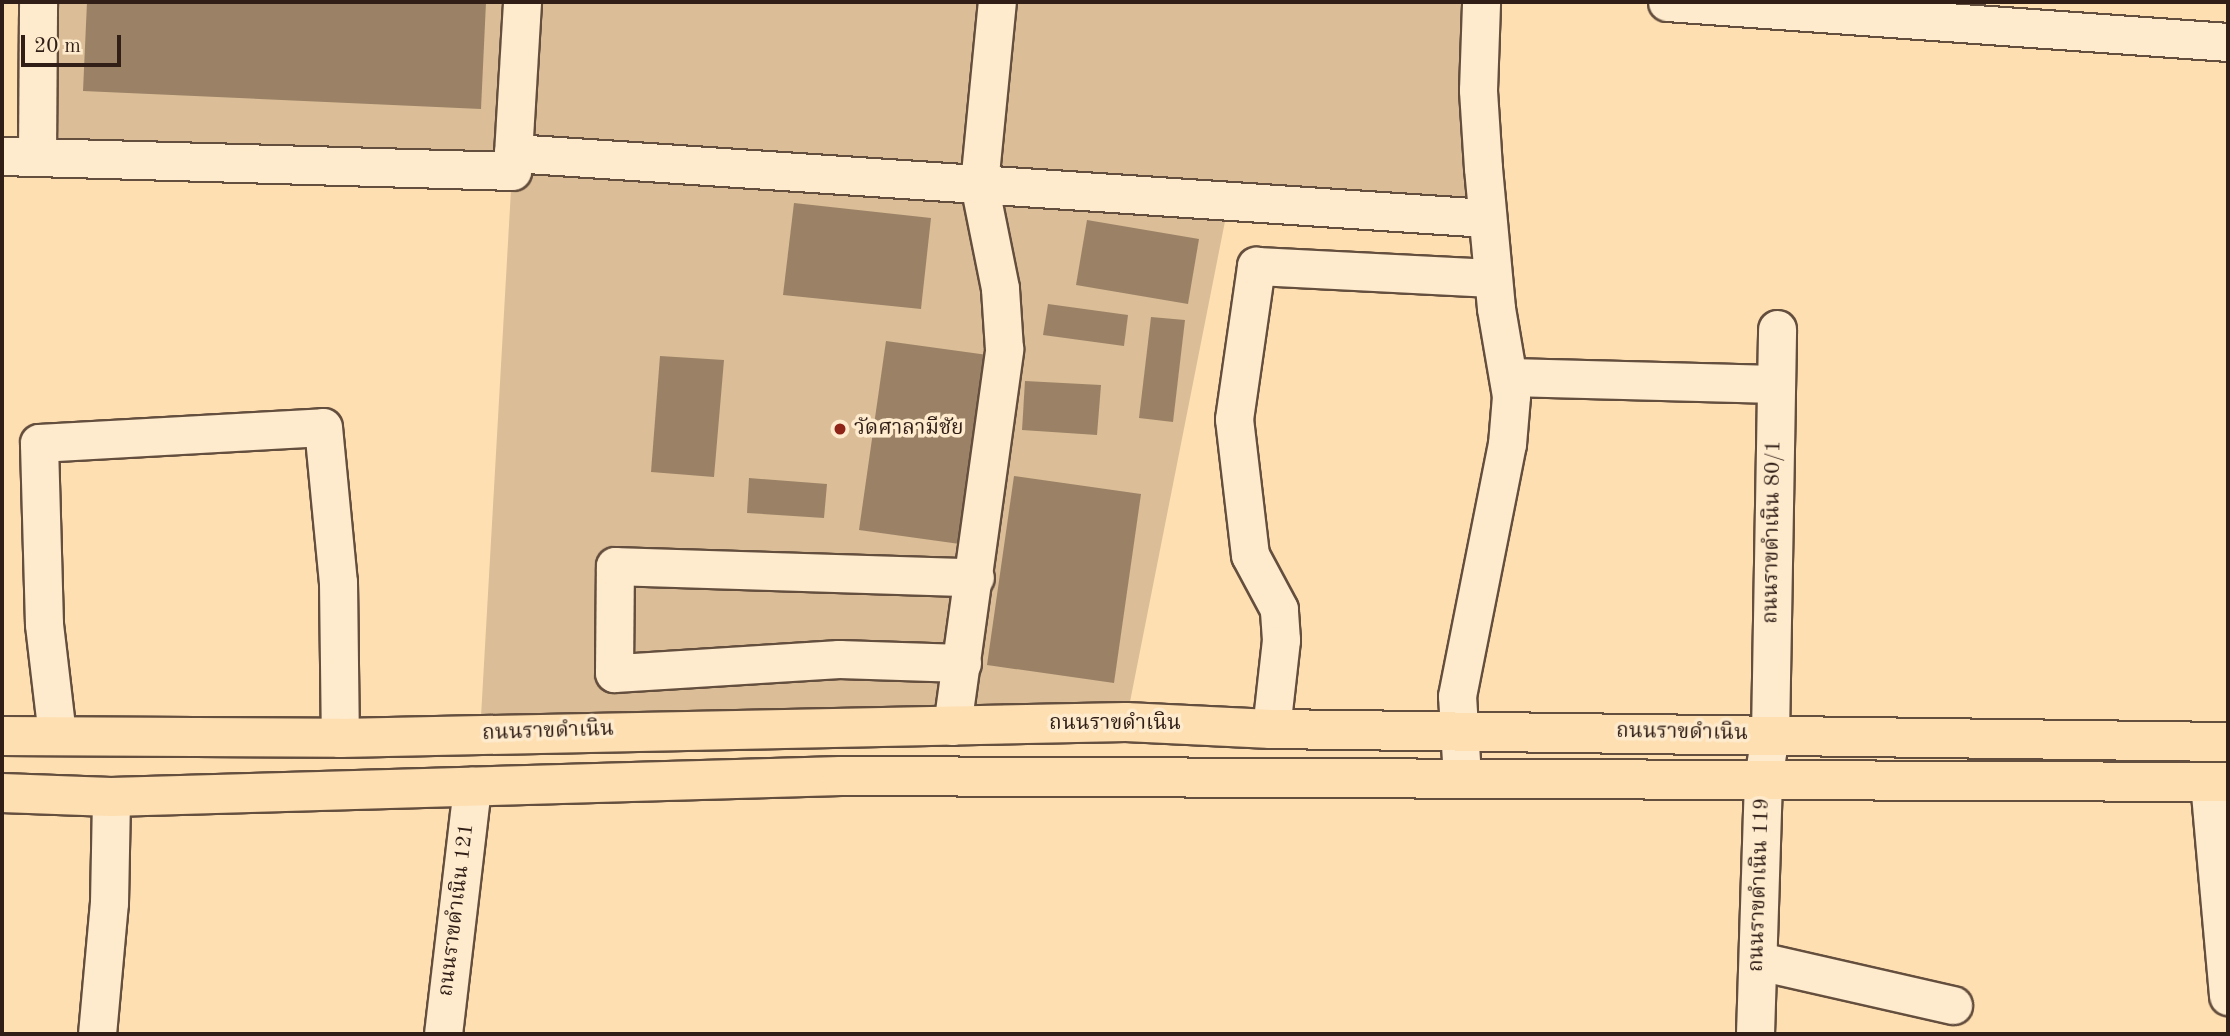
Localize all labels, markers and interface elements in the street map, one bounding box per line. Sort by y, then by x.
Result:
scale bar [24,21,124,65]
text: 20 m [34,36,81,57]
place label: วัดศาลามีชัย [854,416,964,442]
marker: วัดศาลามีชัย [832,421,848,437]
street label: ถนนราขดำเนิน 80/1 [1759,440,1787,624]
street label: ถนนราขดำเนิน [1049,711,1181,737]
street label: ถนนราขดำเนิน [482,717,614,747]
street label: ถนนราขดำเนิน [1616,719,1748,747]
street label: ถนนราขดำเนิน 119 [1744,797,1776,973]
street label: ถนนราขดำเนิน 121 [434,822,480,998]

